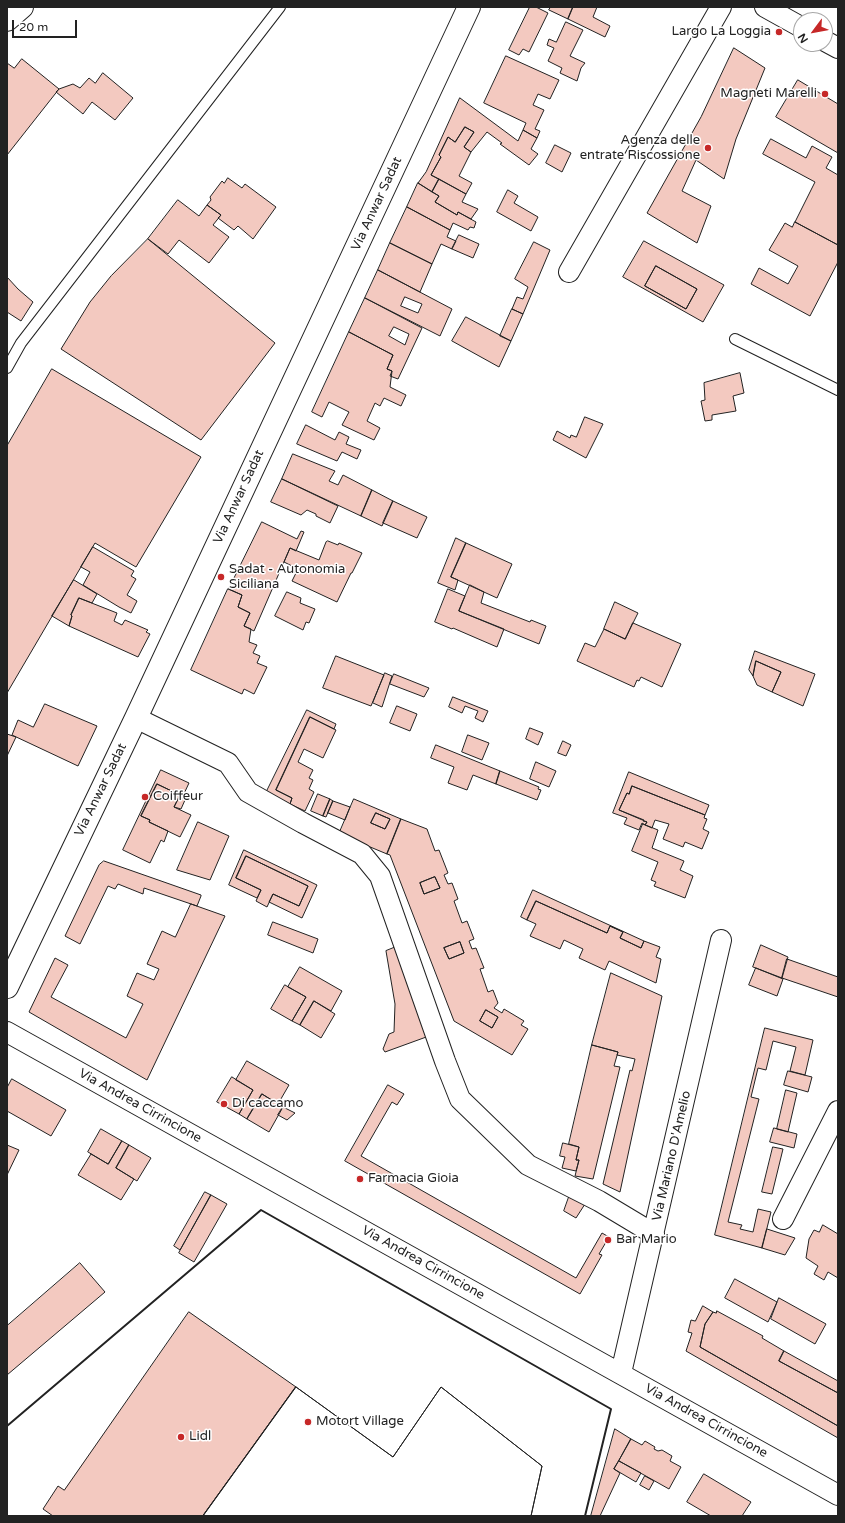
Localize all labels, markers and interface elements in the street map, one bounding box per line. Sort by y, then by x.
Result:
scale bar [14,12,79,38]
north arrow [793,12,833,52]
text: 20 m [19,20,48,34]
place label: Largo La Loggia [671,24,771,40]
marker: Largo La Loggia [774,27,784,37]
text: N [795,31,811,45]
place label: Magneti Marelli [720,86,817,102]
marker: Magneti Marelli [820,89,830,99]
place label: Agenza delle entrate Riscossione [580,133,700,164]
marker: Agenza delle entrate Riscossione [703,143,713,153]
street label: Via Anwar Sadat [348,155,406,253]
street label: Via Anwar Sadat [210,448,268,546]
place label: Sadat - Autonomia Siciliana [229,562,345,593]
marker: Sadat - Autonomia Siciliana [216,572,226,582]
street label: Via Anwar Sadat [72,741,130,839]
place label: Coiffeur [153,789,203,805]
marker: Coiffeur [140,792,150,802]
street label: Via Andrea Cirrincione [76,1066,204,1146]
street label: Via Mariano D'Amelio [649,1089,695,1223]
place label: Di caccamo [232,1096,303,1112]
marker: Di caccamo [219,1099,229,1109]
place label: Farmacia Gioia [368,1171,459,1187]
marker: Farmacia Gioia [355,1174,365,1184]
street label: Via Andrea Cirrincione [359,1223,487,1303]
place label: Bar Mario [616,1232,677,1248]
marker: Bar Mario [603,1235,613,1245]
street label: Via Andrea Cirrincione [642,1381,770,1461]
place label: Motort Village [316,1414,404,1430]
marker: Motort Village [303,1417,313,1427]
place label: Lidl [189,1429,211,1445]
marker: Lidl [176,1432,186,1442]

